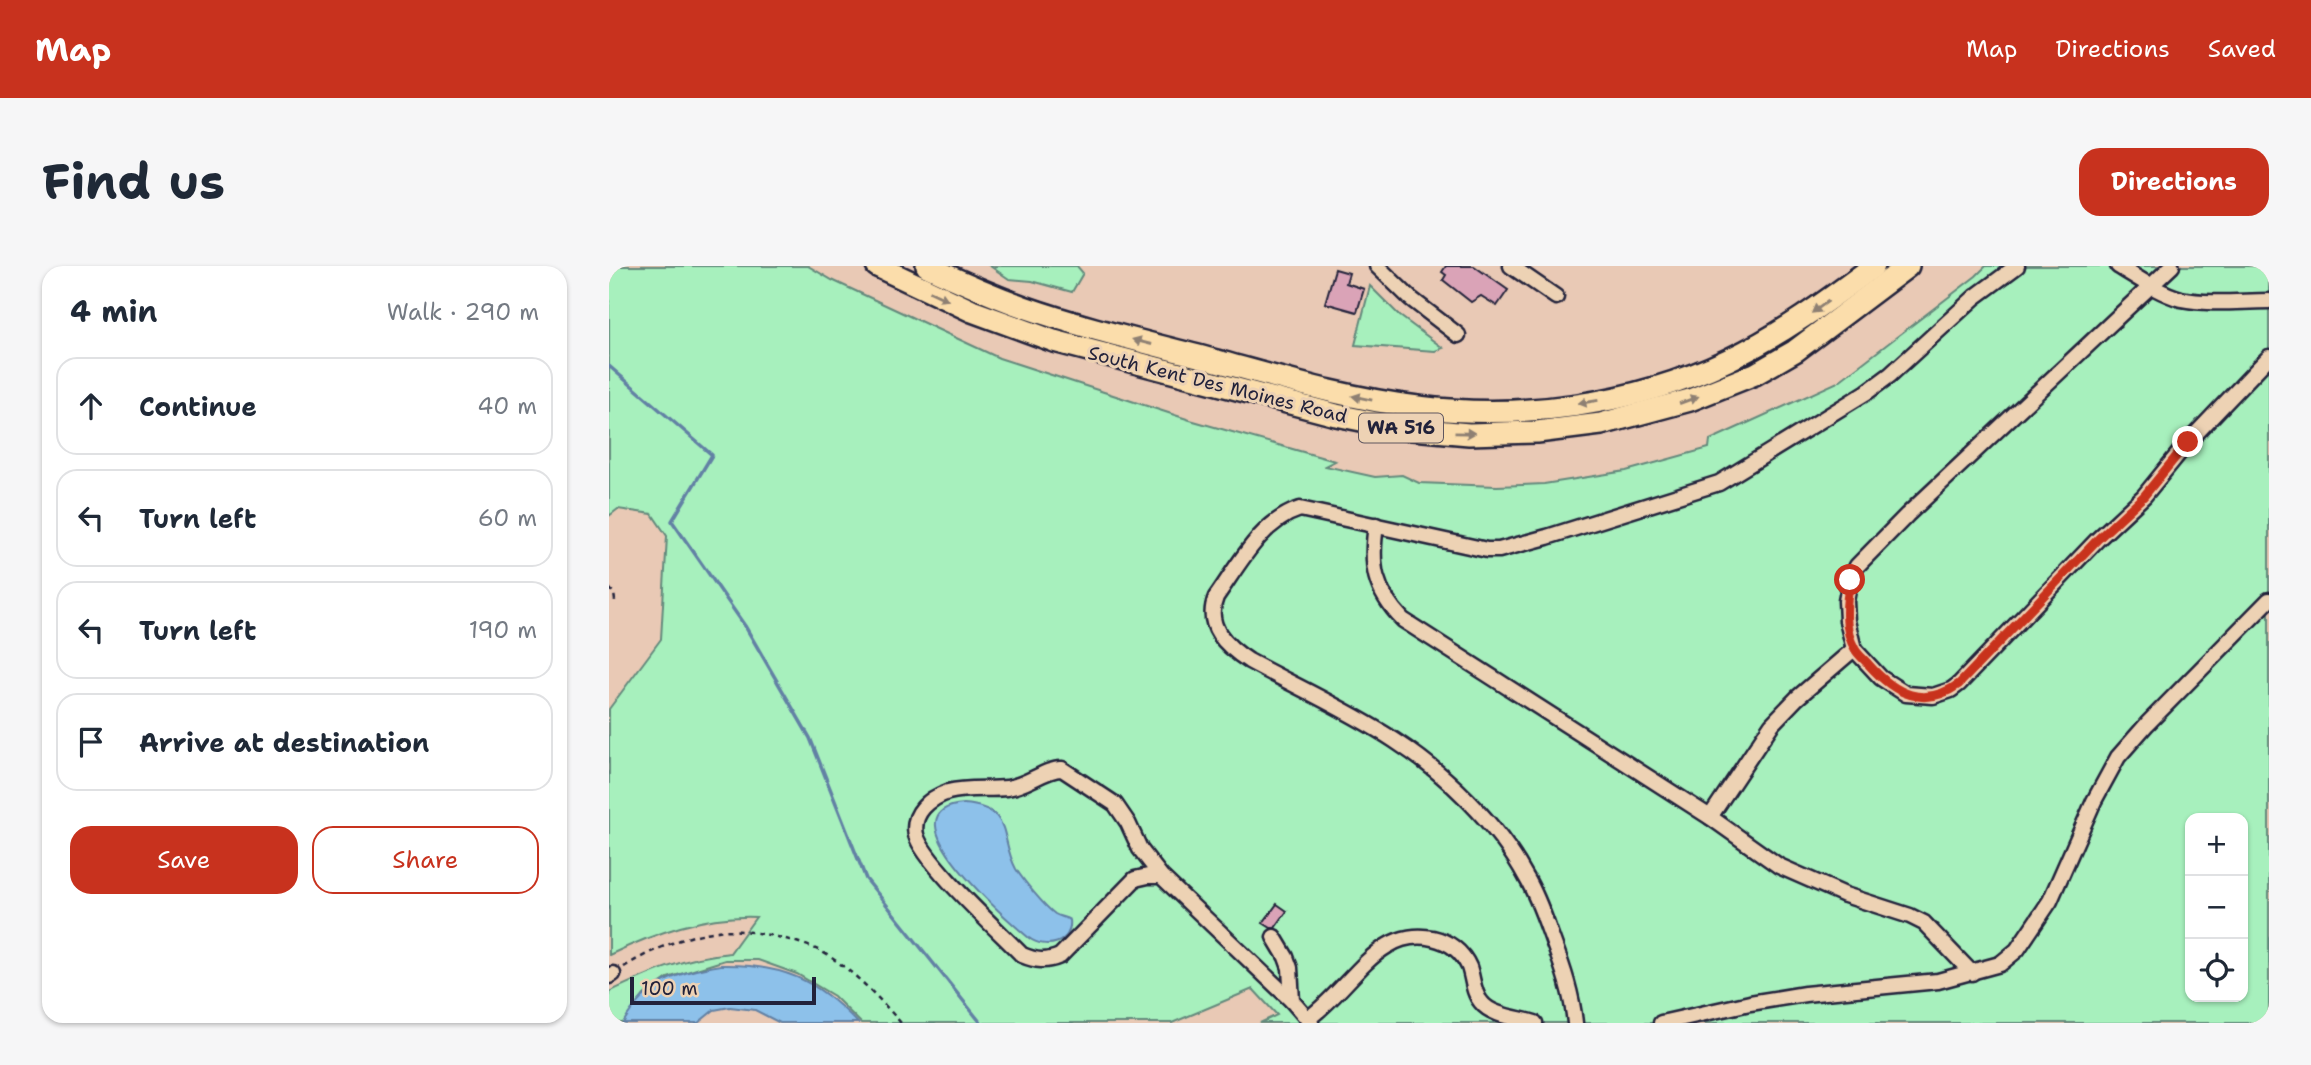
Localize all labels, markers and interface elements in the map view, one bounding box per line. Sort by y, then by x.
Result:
text: Map [35,27,111,72]
text: Map [1966,33,2017,65]
text: Directions [2055,33,2170,65]
text: Saved [2208,33,2276,65]
button: Directions [2079,148,2269,216]
text: Find us [42,149,225,215]
one-way arrow [929,290,949,302]
text: 4 min [70,291,157,332]
text: Walk · 290 m [387,297,539,327]
one-way arrow [1810,300,1829,314]
one-way arrow [1131,336,1153,347]
street label: South Kent Des Moines Road [1086,340,1350,429]
icon: ahead [72,387,110,425]
text: Continue [139,389,257,424]
text: 40 m [477,391,537,421]
one-way arrow [1351,392,1373,403]
one-way arrow [1678,394,1699,405]
one-way arrow [1577,397,1599,408]
road number: WA 516 [1359,414,1443,442]
route end [2172,426,2203,457]
one-way arrow [1454,427,1476,439]
icon: left [72,499,110,537]
text: Turn left [139,501,256,536]
text: 60 m [478,503,537,533]
route start [1834,564,1865,595]
icon: left [72,611,110,649]
text: Turn left [139,613,256,648]
text: 190 m [469,615,537,645]
icon: arrive [72,723,110,761]
text: Arrive at destination [139,725,429,760]
map controls [2185,813,2248,1002]
button: + [2185,813,2248,876]
button: Save [70,826,298,894]
button: Share [312,826,539,894]
button: − [2185,876,2248,939]
button: locate [2185,939,2248,1002]
scale bar [630,974,815,1006]
text: 100 m [641,976,698,1001]

